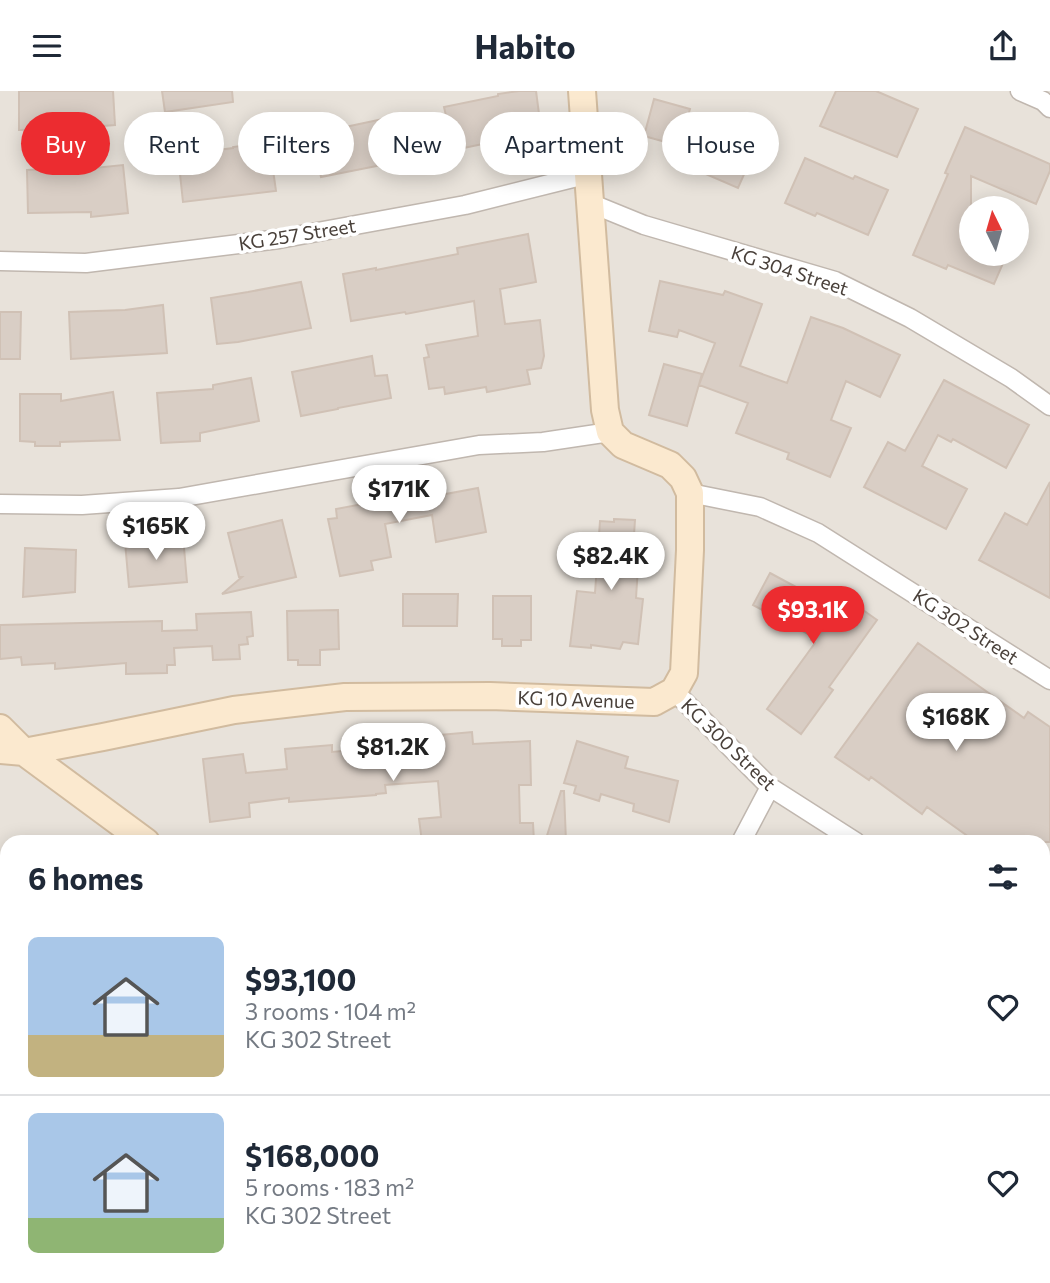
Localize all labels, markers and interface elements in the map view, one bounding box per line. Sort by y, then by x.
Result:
text: Habito [474,26,576,66]
icon: menu [28,27,66,65]
icon: share [984,27,1022,65]
chip: Buy [21,112,110,175]
chip: Rent [124,112,224,175]
chip: Filters [238,112,354,175]
chip: New [368,112,466,175]
chip: Apartment [480,112,648,175]
chip: House [662,112,779,175]
north arrow [959,196,1029,266]
map controls [959,196,1029,266]
street label: KG 257 Street [237,213,358,255]
street label: KG 304 Street [729,240,852,300]
pin: $171K [350,465,448,525]
text: $171K [368,474,430,502]
pin: $165K [107,503,205,562]
text: $165K [122,511,190,539]
pin: $82.4K [554,533,668,592]
text: $82.4K [573,541,649,569]
street label: KG 302 Street [909,583,1023,669]
pin: $93.1K [756,587,870,646]
text: $93.1K [777,595,849,623]
street label: KG 10 Avenue [517,685,635,713]
street label: KG 300 Street [677,693,781,795]
pin: $168K [907,693,1005,753]
text: $168K [922,702,990,730]
pin: $81.2K [336,723,450,783]
text: $81.2K [356,732,430,760]
icon: filters [984,858,1022,896]
text: 6 homes [28,859,143,896]
text: $93,100 [245,960,356,997]
icon: home [84,965,168,1049]
icon: heart [984,988,1022,1026]
text: 3 rooms · 104 m² [245,997,416,1025]
text: KG 302 Street [245,1025,391,1053]
text: $168,000 [245,1136,379,1173]
icon: home [84,1141,168,1225]
icon: heart [984,1164,1022,1202]
text: 5 rooms · 183 m² [245,1173,414,1201]
text: KG 302 Street [245,1201,391,1229]

